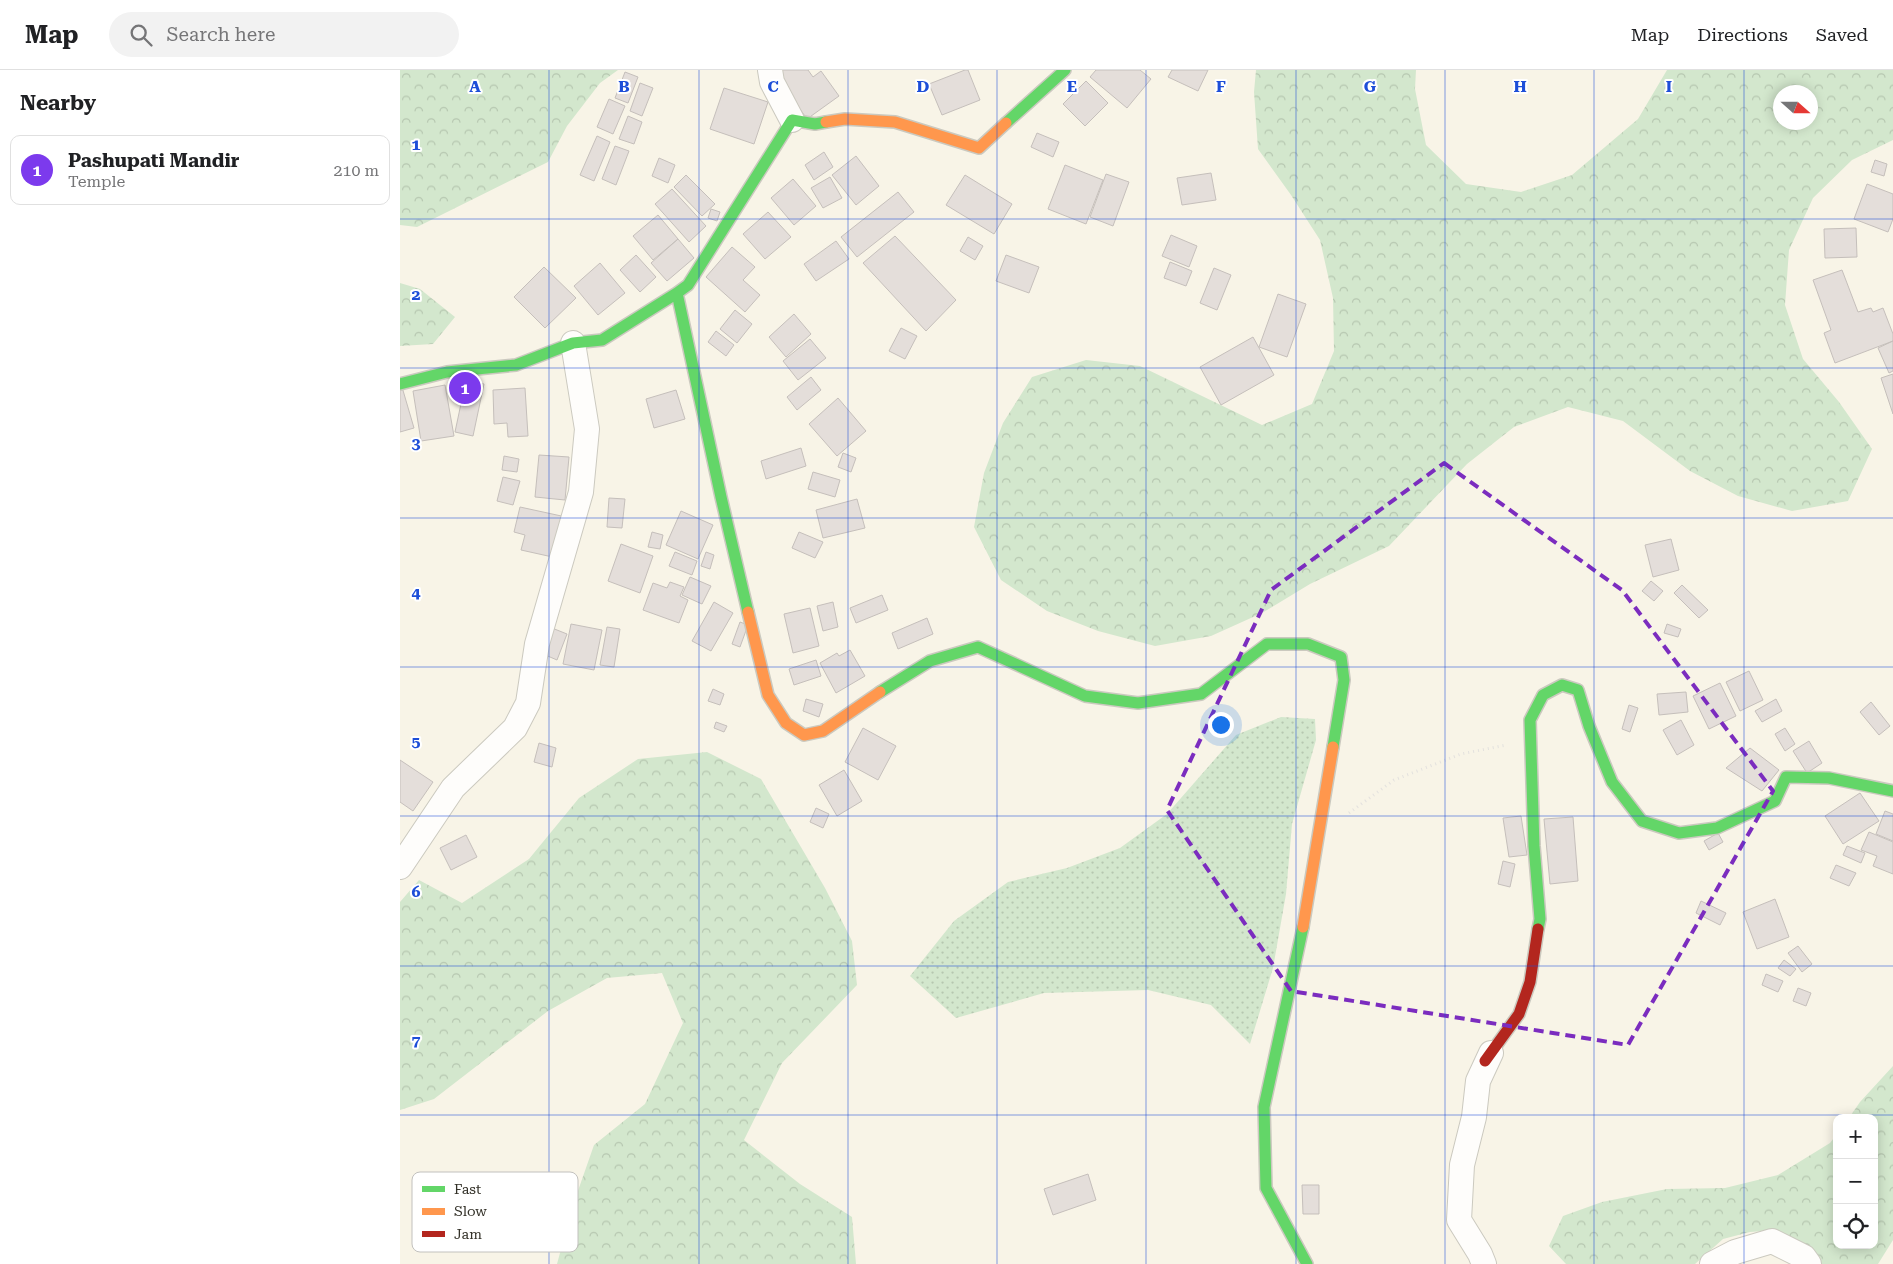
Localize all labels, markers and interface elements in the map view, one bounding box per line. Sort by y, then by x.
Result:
search box [109,12,459,57]
text: Map [25,21,79,49]
icon: search [127,21,155,49]
text: Search here [167,23,275,46]
text: Map [1631,24,1669,45]
text: Directions [1697,24,1788,45]
text: Saved [1816,24,1868,45]
text: A [469,77,481,96]
text: B [618,77,630,96]
text: C [767,77,779,96]
text: D [917,77,930,96]
text: E [1067,77,1077,96]
text: F [1216,77,1226,96]
text: G [1364,77,1377,96]
text: H [1513,77,1527,96]
text: I [1666,77,1672,96]
north arrow [1773,85,1818,130]
text: Nearby [20,91,96,115]
text: 1 [412,135,421,154]
text: Pashupati Mandir [68,149,240,172]
text: 1 [33,161,41,180]
text: 210 m [333,161,379,180]
text: Temple [68,172,125,191]
text: 2 [412,285,421,304]
pin: 1 [449,369,481,407]
text: 3 [412,434,421,453]
text: 4 [412,583,421,602]
your location [1208,712,1234,738]
text: 5 [412,732,421,751]
text: 6 [412,882,421,901]
text: 7 [412,1031,421,1050]
map controls [1833,1114,1878,1249]
button: + [1833,1114,1878,1159]
button: − [1833,1159,1878,1204]
legend [412,1172,578,1252]
text: Fast [454,1181,481,1197]
text: Slow [454,1203,487,1219]
button: locate [1833,1204,1878,1249]
text: Jam [454,1226,482,1242]

